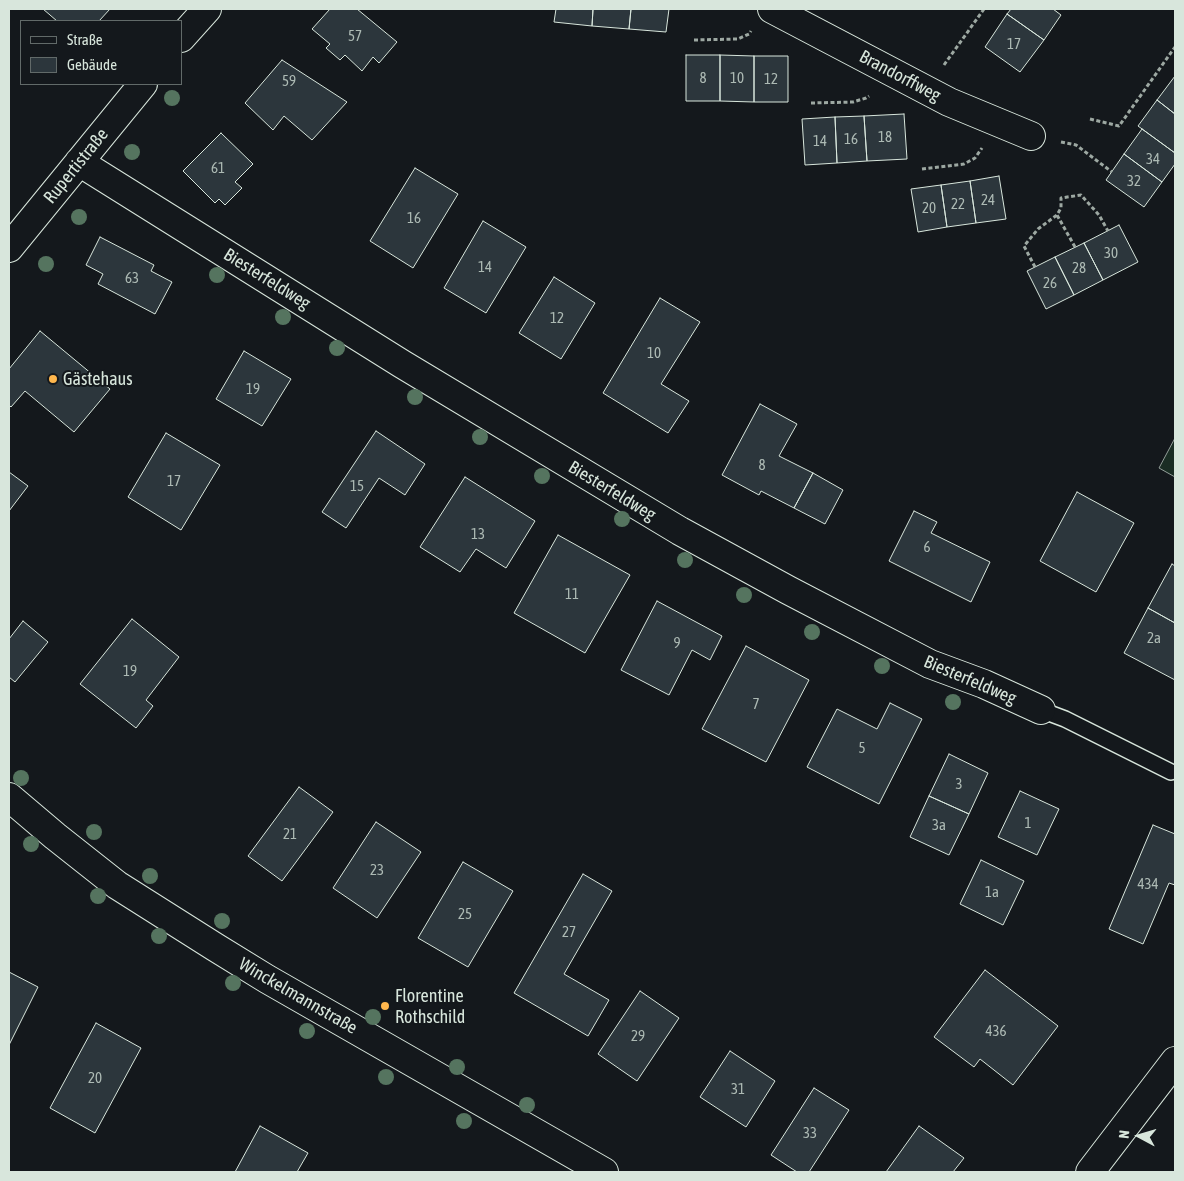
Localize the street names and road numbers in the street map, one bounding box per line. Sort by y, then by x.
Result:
street label: Brandorffweg [856,46,944,106]
street label: Rupertistraße [39,124,113,208]
street label: Biesterfeldweg [220,244,314,314]
street label: Biesterfeldweg [564,456,660,526]
street label: Biesterfeldweg [921,651,1019,709]
street label: Winckelmannstraße [235,953,361,1039]

